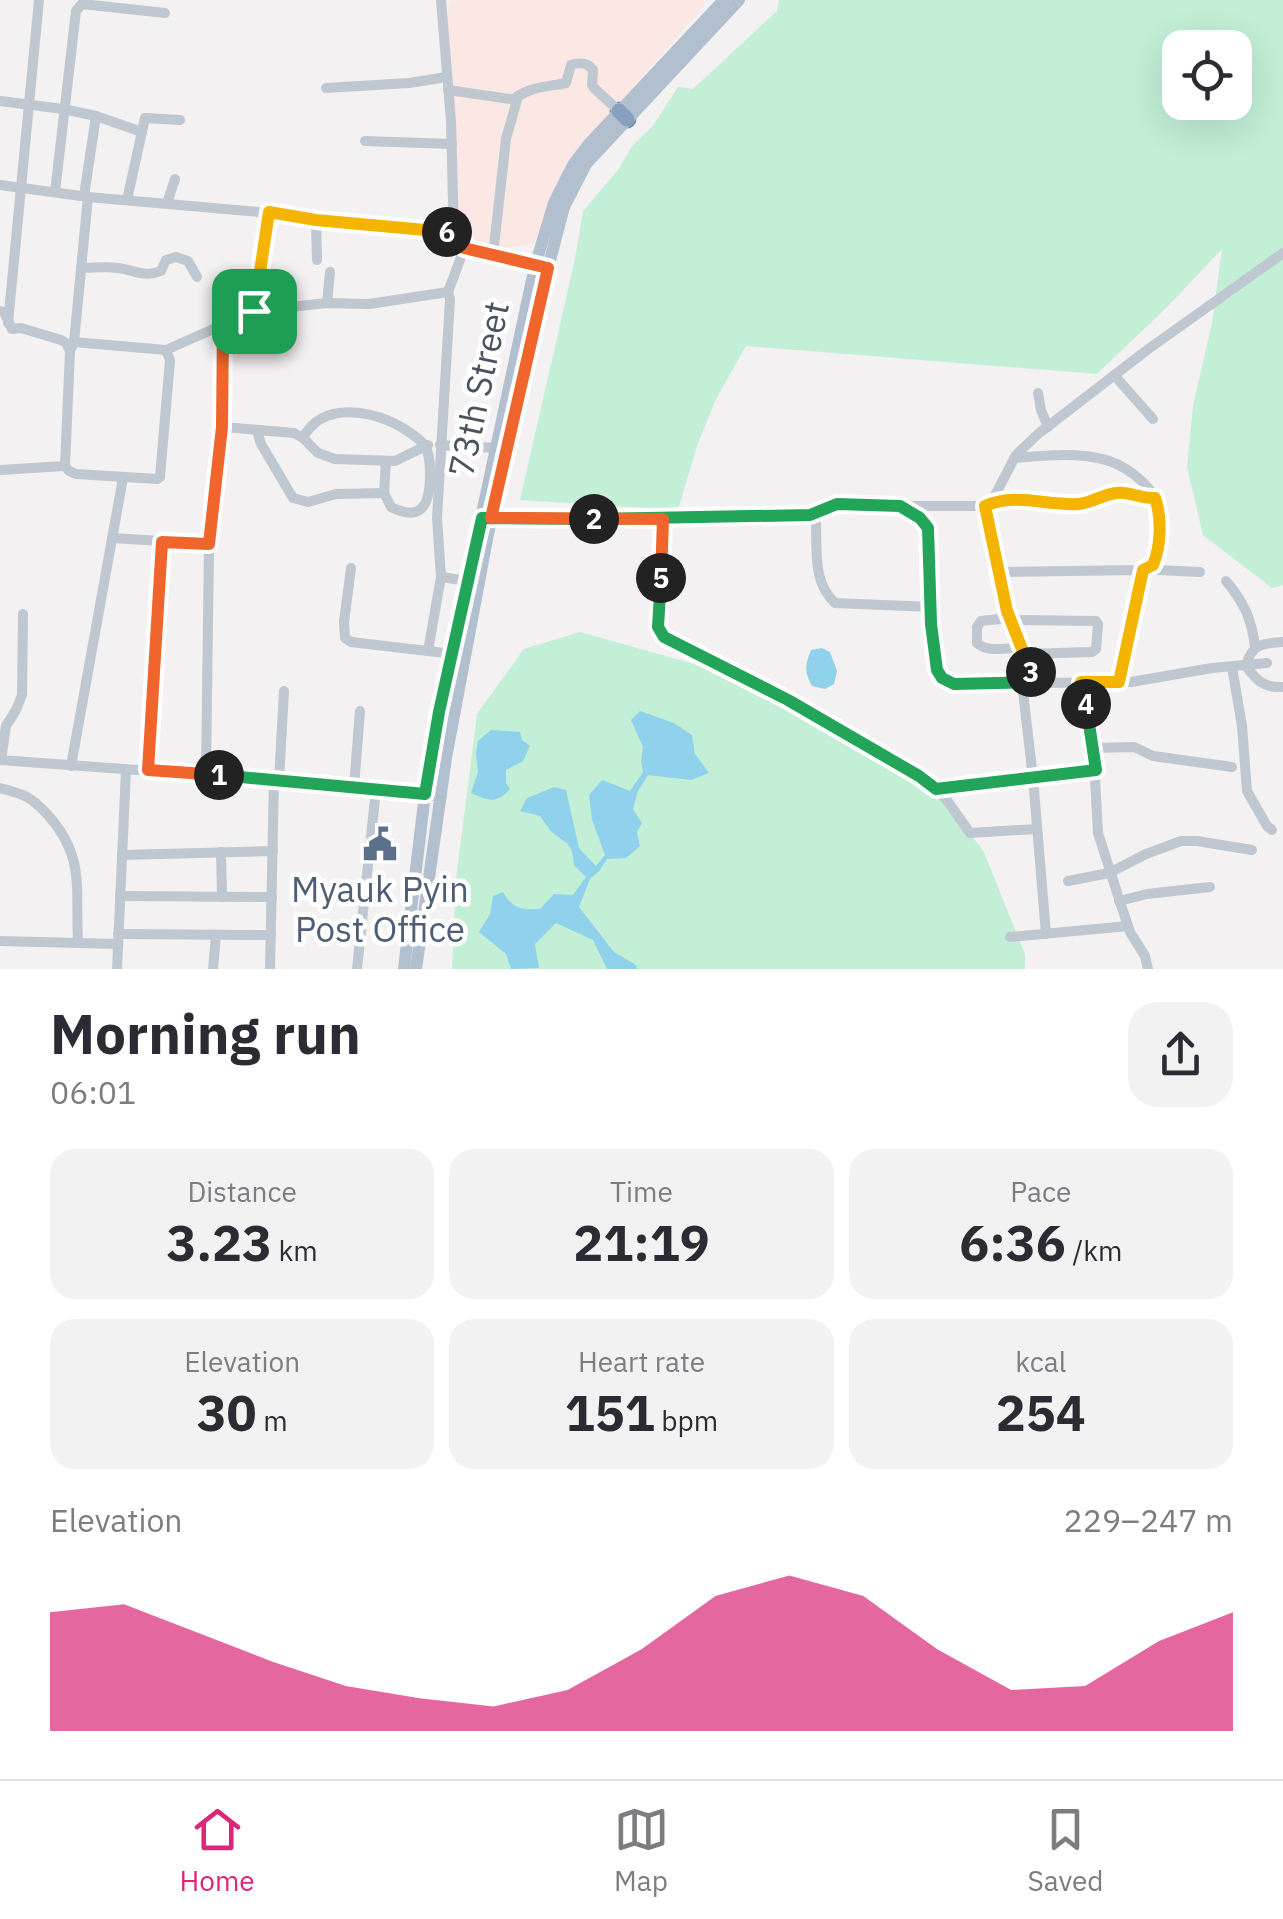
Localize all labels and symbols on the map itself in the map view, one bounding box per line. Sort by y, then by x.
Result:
pin: 6 [422,207,472,257]
pin [212,269,297,354]
street label: 73th Street [437,297,519,481]
pin: 2 [569,494,619,544]
pin: 5 [636,553,686,603]
pin: 3 [1006,647,1056,697]
pin: 4 [1061,679,1111,729]
pin: 1 [194,750,244,800]
public building icon: Myauk Pyin Post Office [361,825,399,863]
place label: Myauk Pyin Post Office [291,866,469,952]

